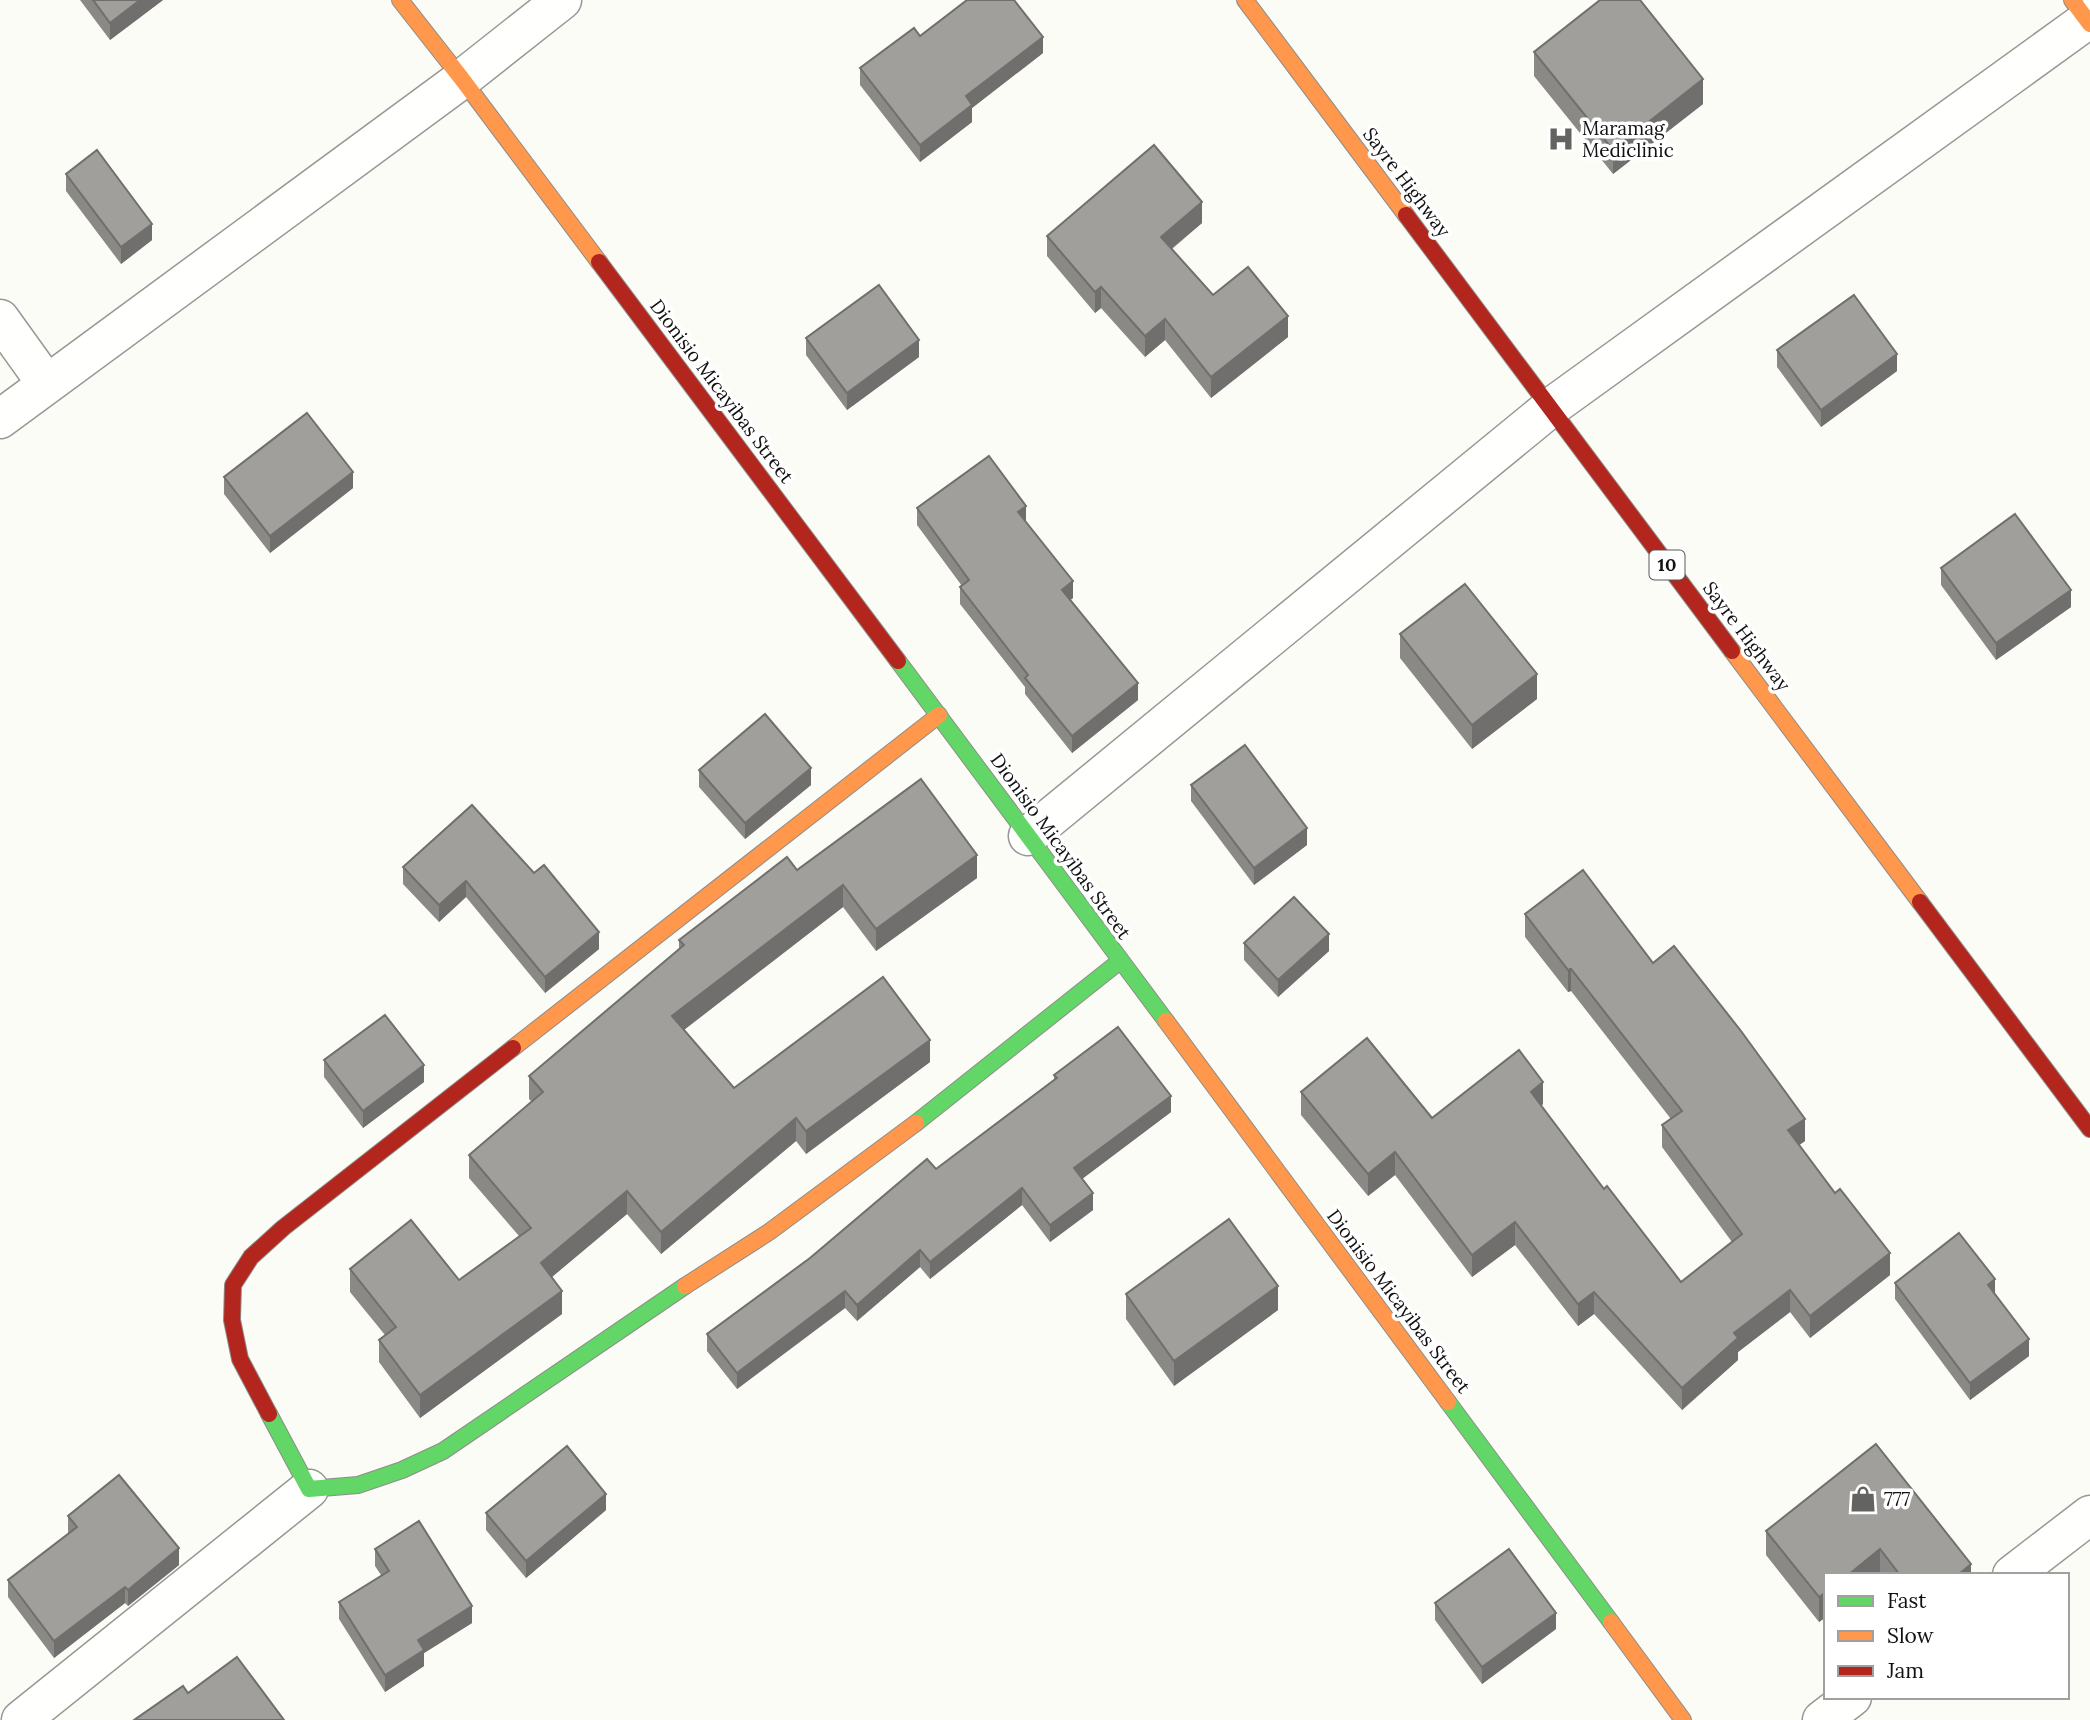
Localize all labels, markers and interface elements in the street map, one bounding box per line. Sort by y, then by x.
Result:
place label: Maramag Mediclinic [1582,116,1674,162]
street label: Sayre Highway [1358,123,1456,241]
hospital icon: Maramag Mediclinic [1546,124,1576,154]
street label: Dionisio Micayibas Street [645,294,799,488]
road number: 10 [1650,550,1684,580]
street label: Sayre Highway [1698,577,1796,695]
street label: Dionisio Micayibas Street [985,748,1137,944]
street label: Dionisio Micayibas Street [1322,1204,1476,1398]
shop icon: 777 [1848,1484,1878,1514]
place label: 777 [1884,1487,1911,1511]
legend [1824,1573,2069,1699]
text: Fast [1887,1587,1927,1614]
text: Slow [1887,1622,1934,1649]
text: Jam [1886,1657,1924,1684]

